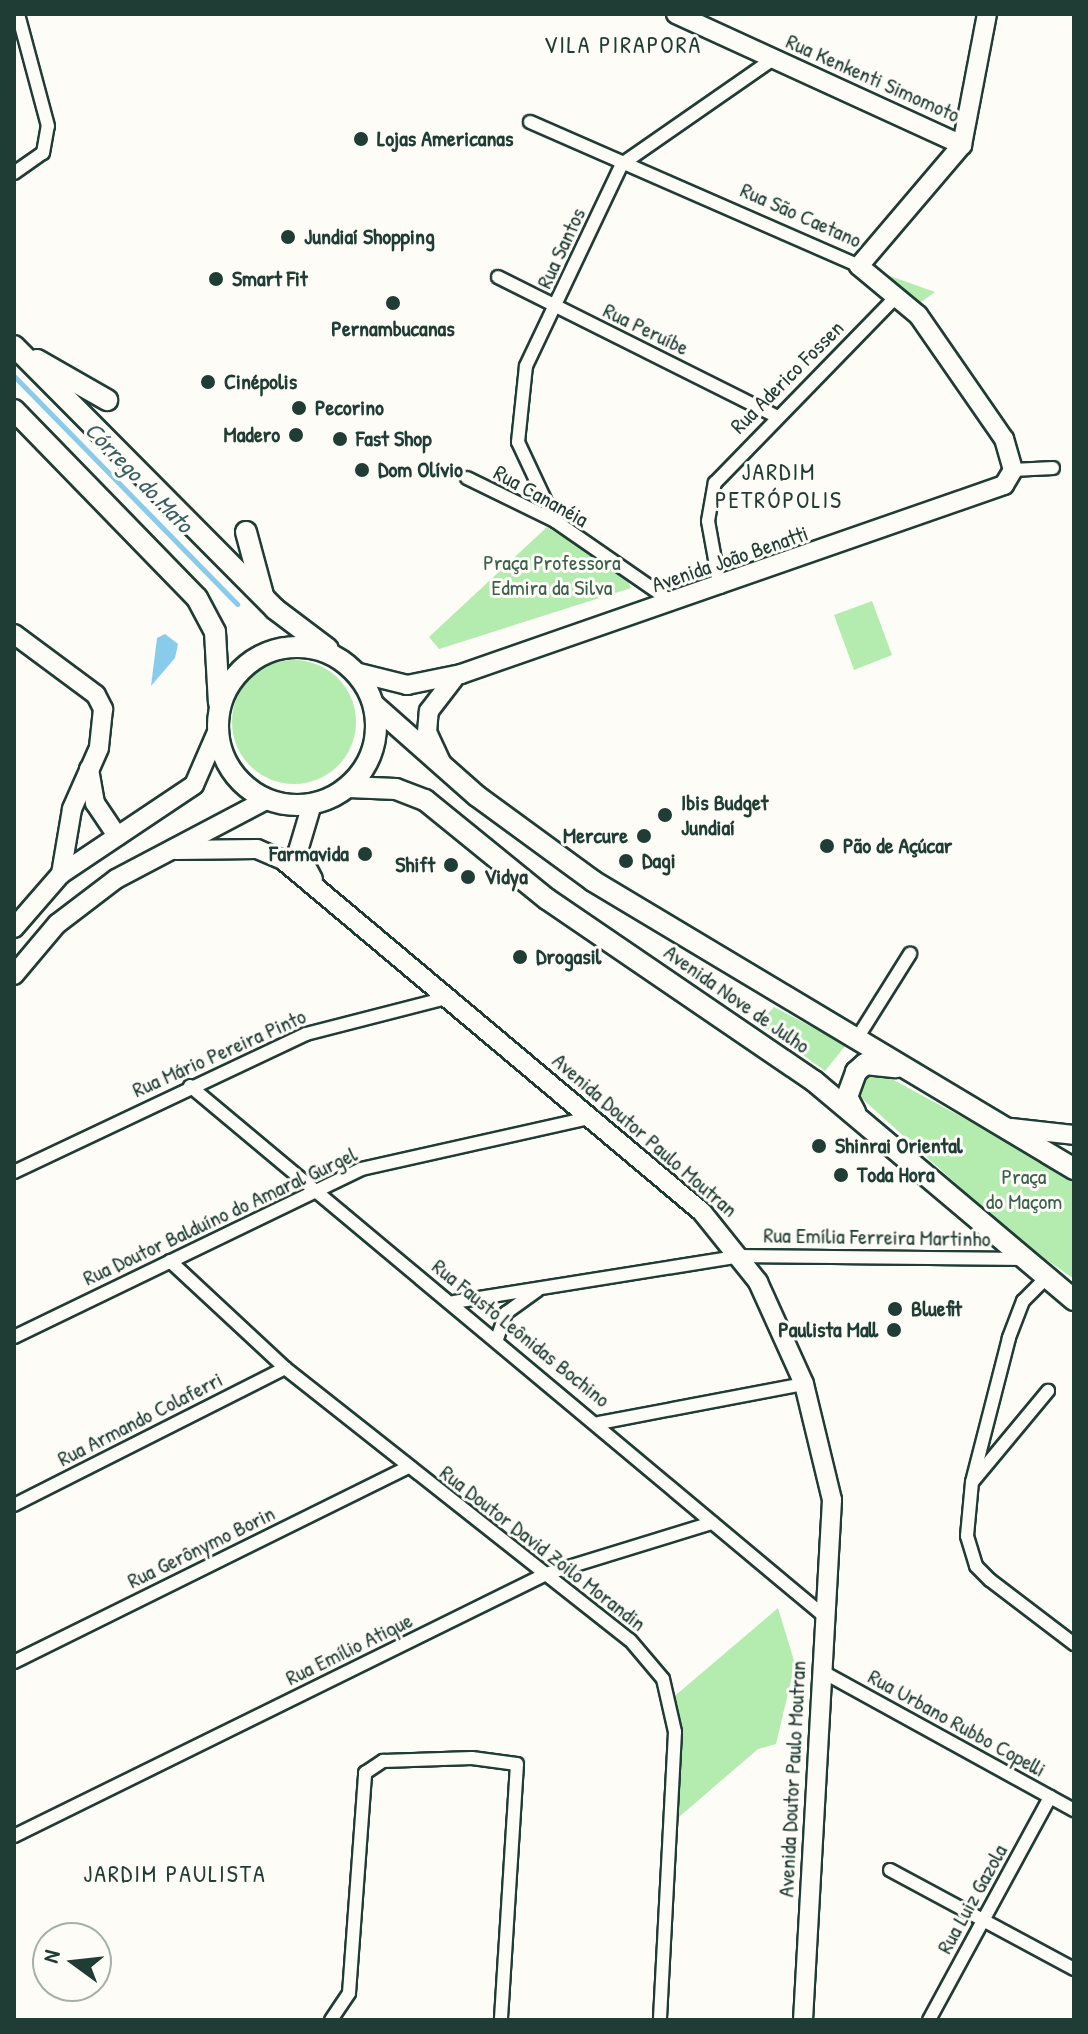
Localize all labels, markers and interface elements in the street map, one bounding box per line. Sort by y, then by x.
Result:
street label: Rua Kenkenti Simomoto [782,28,964,128]
district label: VILA PIRAPORA [544,31,702,59]
place label: Lojas Americanas [377,126,513,152]
marker: Lojas Americanas [352,130,370,148]
street label: Rua São Caetano [736,177,866,253]
street label: Rua Santos [531,203,591,293]
place label: Jundiaí Shopping [304,224,435,250]
marker: Jundiaí Shopping [279,228,297,246]
place label: Smart Fit [232,266,308,292]
marker: Smart Fit [207,270,225,288]
marker: Pernambucanas [384,294,402,312]
street label: Rua Peruíbe [599,297,693,361]
street label: Rua Aderico Fossen [725,315,849,439]
place label: Pernambucanas [331,316,455,342]
place label: Cinépolis [224,369,297,395]
marker: Cinépolis [199,373,217,391]
place label: Pecorino [315,395,384,421]
marker: Pecorino [290,399,308,417]
water label: Córrego do Mato [79,416,199,538]
place label: Madero [224,422,280,448]
marker: Madero [287,426,305,444]
place label: Fast Shop [356,426,432,452]
marker: Fast Shop [331,430,349,448]
place label: Dom Olívio [378,457,463,483]
district label: JARDIM PETRÓPOLIS [715,458,843,514]
street label: Rua Cananéia [489,459,593,533]
marker: Dom Olívio [353,461,371,479]
street label: Avenida João Benatti [648,520,812,598]
park label: Praça Professora Edmira da Silva [483,549,621,600]
place label: Ibis Budget Jundiaí [681,789,768,840]
marker: Ibis Budget Jundiaí [656,806,674,824]
place label: Mercure [563,823,628,849]
marker: Mercure [635,827,653,845]
place label: Pão de Açúcar [843,833,952,859]
marker: Pão de Açúcar [818,837,836,855]
place label: Farmavida [269,841,349,867]
marker: Farmavida [356,845,374,863]
place label: Dagi [642,848,676,874]
place label: Shift [395,852,435,878]
marker: Dagi [617,852,635,870]
marker: Shift [442,856,460,874]
place label: Vidya [484,864,528,890]
marker: Vidya [459,868,477,886]
street label: Avenida Nove de Julho [659,939,815,1059]
place label: Drogasil [536,944,601,970]
marker: Drogasil [511,948,529,966]
street label: Rua Mário Pereira Pinto [128,1003,310,1103]
street label: Avenida Doutor Paulo Moutran [547,1047,743,1223]
place label: Shinrai Oriental [835,1133,963,1159]
marker: Shinrai Oriental [810,1137,828,1155]
street label: Rua Doutor Balduíno do Amaral Gurgel [79,1141,361,1291]
place label: Toda Hora [857,1162,935,1188]
park label: Praça do Maçom [986,1163,1062,1214]
marker: Toda Hora [832,1166,850,1184]
street label: Rua Emília Ferreira Martinho [763,1222,991,1252]
street label: Rua Fausto Leônidas Bochino [427,1253,615,1413]
place label: Bluefit [911,1296,962,1322]
marker: Bluefit [886,1300,904,1318]
place label: Paulista Mall [778,1317,878,1343]
marker: Paulista Mall [885,1321,903,1339]
street label: Rua Armando Colaferri [53,1366,227,1472]
street label: Rua Doutor David Zoilo Morandin [435,1459,651,1637]
street label: Rua Gerônymo Borin [123,1500,279,1594]
street label: Rua Emílio Atique [281,1607,417,1691]
street label: Avenida Doutor Paulo Moutran [773,1660,811,1898]
street label: Rua Urbano Rubbo Copelli [864,1663,1050,1783]
street label: Rua Luiz Gazola [931,1840,1013,1958]
district label: JARDIM PAULISTA [83,1860,267,1888]
north arrow [32,1922,112,2002]
text: N [35,1947,67,1966]

